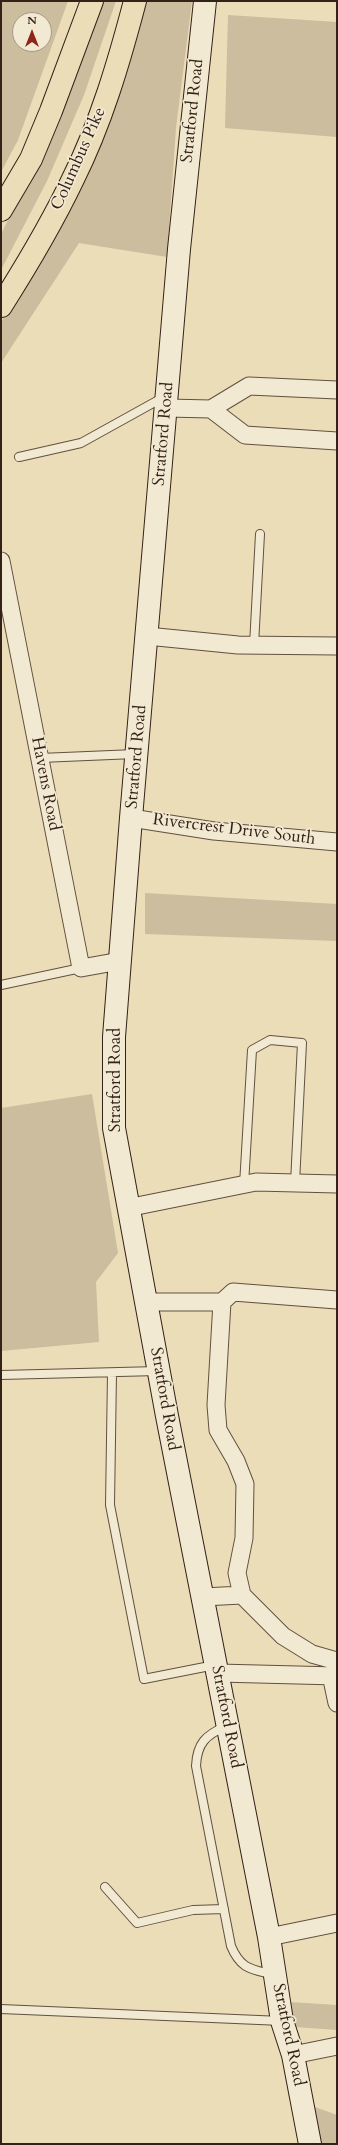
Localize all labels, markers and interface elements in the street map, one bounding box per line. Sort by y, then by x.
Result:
north arrow [12,12,52,52]
text: N [27,13,37,28]
street label: Stratford Road [177,58,209,164]
street label: Columbus Pike [47,104,111,214]
street label: Stratford Road [149,381,179,487]
street label: Stratford Road [122,704,152,810]
street label: Havens Road [26,735,64,833]
street label: Rivercrest Drive South [151,810,317,850]
street label: Stratford Road [106,1028,126,1132]
street label: Stratford Road [145,1346,183,1452]
street label: Stratford Road [206,1664,246,1770]
street label: Stratford Road [267,1982,309,2088]

